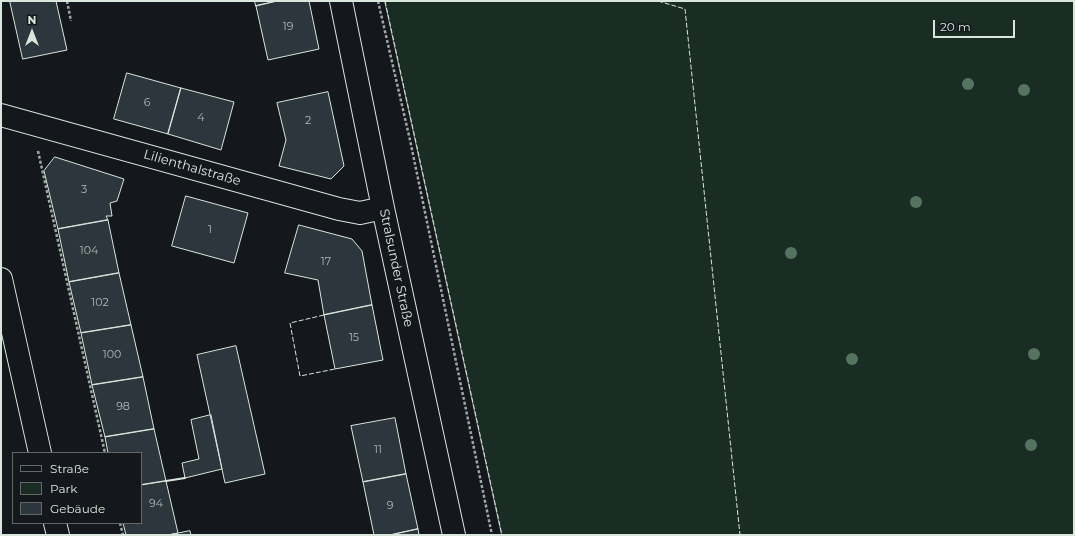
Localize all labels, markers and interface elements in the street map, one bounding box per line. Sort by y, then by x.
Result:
north arrow [12,12,52,52]
scale bar [935,12,1017,38]
text: N [28,13,36,27]
text: 20 m [940,19,971,34]
house number: 19 [283,20,293,34]
house number: 6 [144,96,150,110]
house number: 4 [197,111,205,125]
house number: 2 [305,114,311,128]
street label: Lilienthalstraße [142,147,242,189]
house number: 3 [81,183,87,197]
street label: Stralsunder Straße [376,207,416,329]
house number: 1 [208,223,212,237]
house number: 104 [80,244,98,258]
house number: 17 [321,255,331,269]
house number: 102 [91,296,109,310]
house number: 15 [349,331,359,345]
house number: 100 [103,348,121,362]
house number: 98 [116,400,130,414]
house number: 11 [374,443,382,457]
legend [12,452,142,524]
text: Straße [50,461,89,476]
text: Park [50,481,77,496]
house number: 94 [149,497,163,511]
house number: 9 [387,499,393,513]
text: Gebäude [50,501,105,516]

